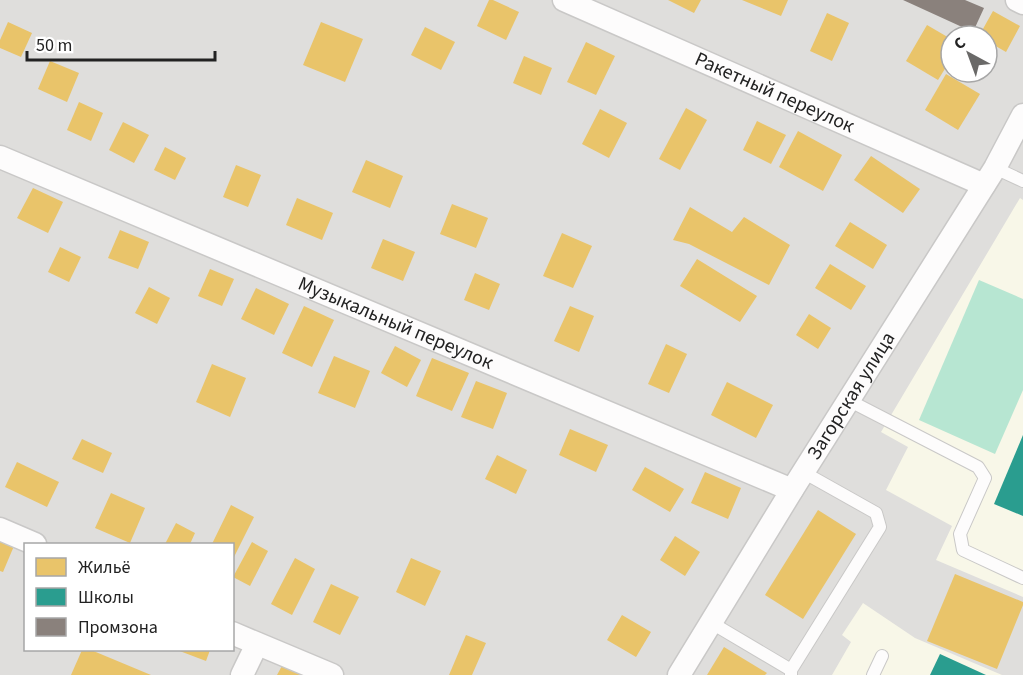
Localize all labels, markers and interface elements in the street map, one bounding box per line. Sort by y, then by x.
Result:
scale bar [27,24,214,62]
north arrow [939,24,999,84]
text: С [949,32,971,55]
text: 50 m [36,33,72,58]
street label: Ракетный переулок [690,45,859,140]
street label: Музыкальный переулок [294,270,497,377]
street label: Загорская улица [801,327,902,465]
legend [24,543,234,651]
text: Жильё [78,555,131,580]
text: Школы [78,585,134,610]
text: Промзона [78,615,158,640]

